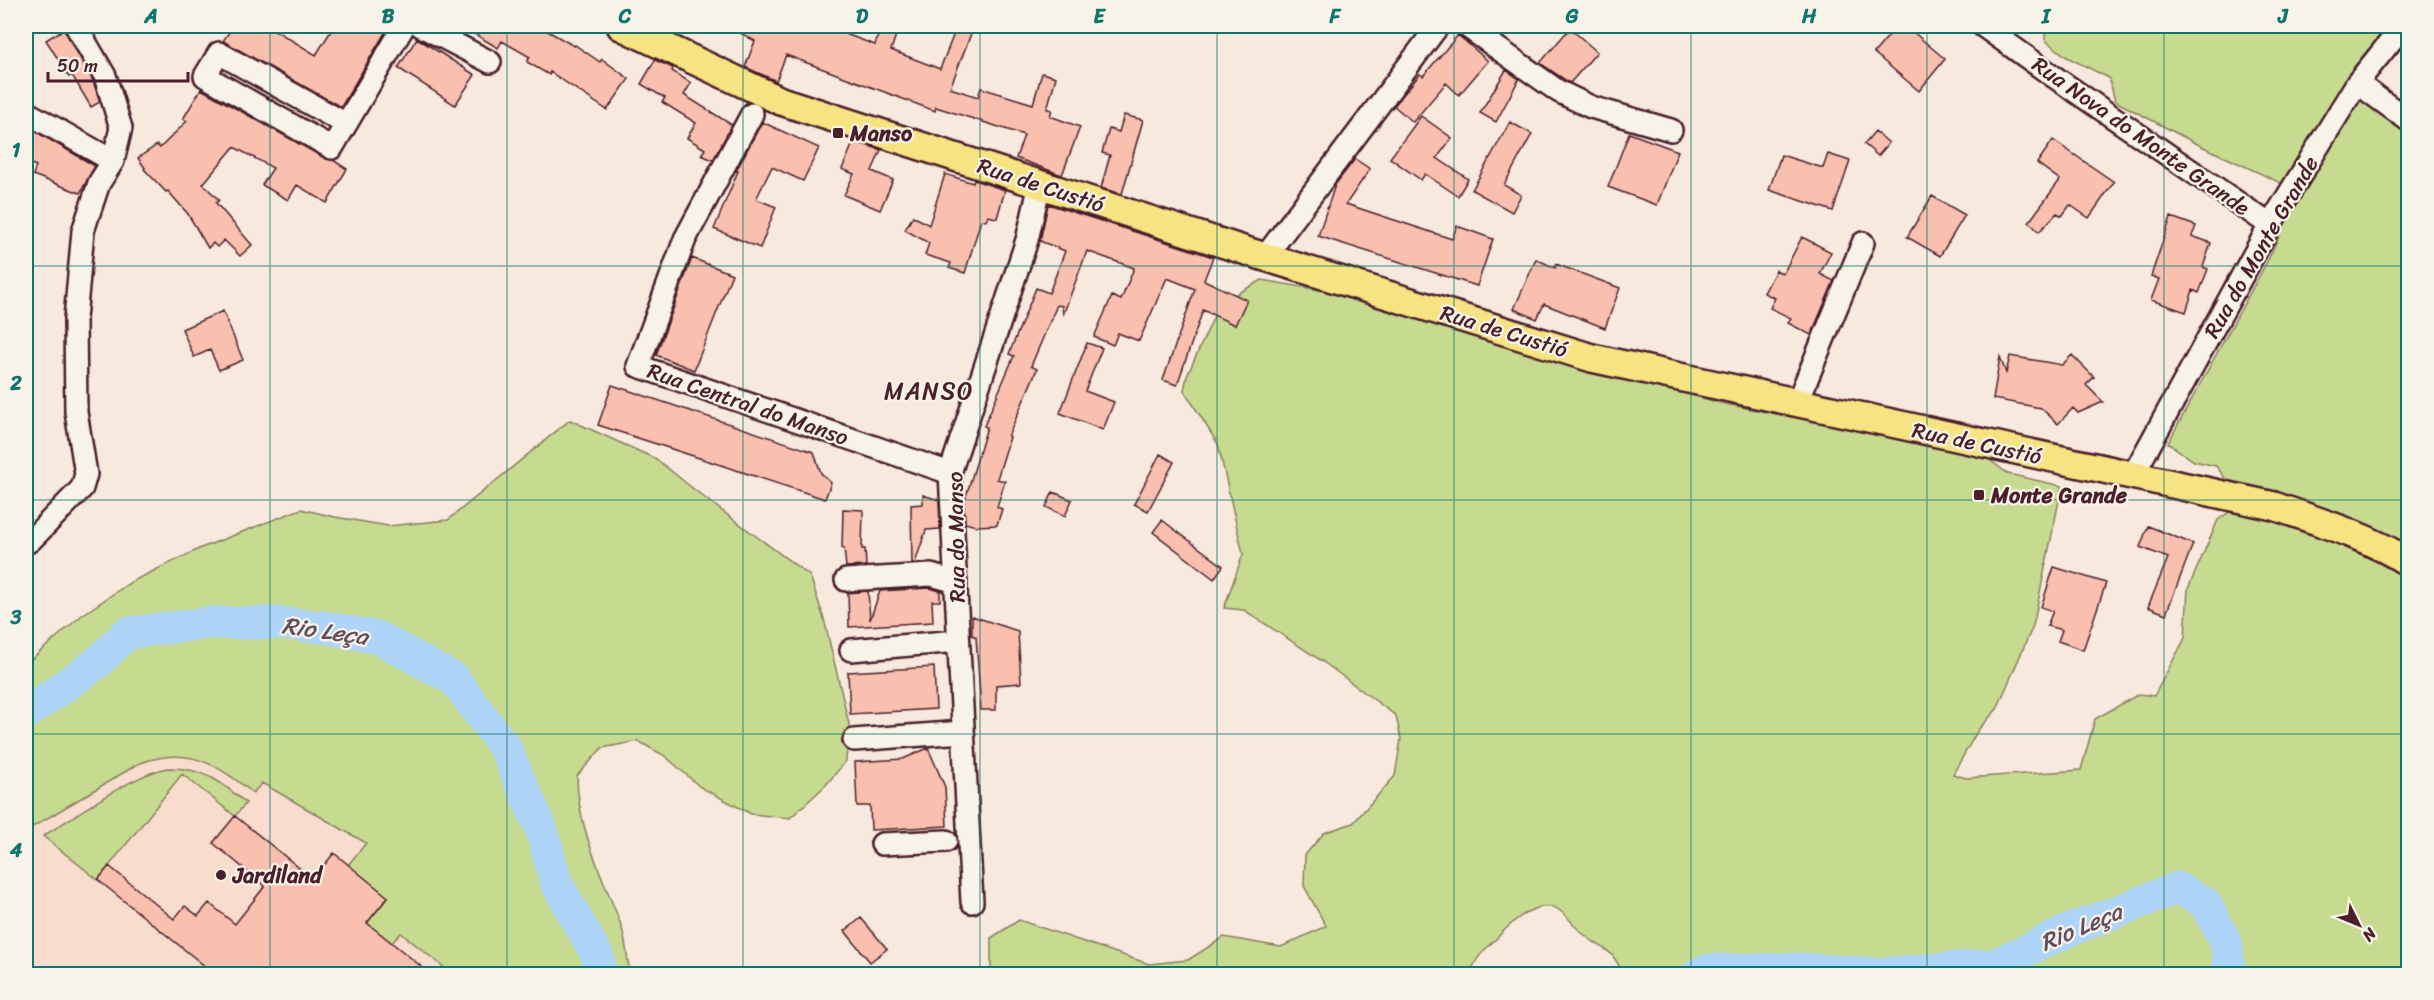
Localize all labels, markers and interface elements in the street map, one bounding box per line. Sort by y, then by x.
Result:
text: A [143,0,158,34]
text: B [382,0,395,34]
text: C [618,0,632,34]
text: D [856,0,869,34]
text: E [1093,0,1106,34]
text: F [1329,0,1342,34]
text: G [1565,0,1579,34]
text: H [1801,0,1817,34]
text: I [2041,0,2052,34]
text: J [2277,0,2289,34]
scale bar [48,45,188,83]
street label: Rua Nova do Monte Grande [2024,46,2259,227]
text: 50 m [57,50,98,82]
place label: Manso [849,114,913,153]
marker: Manso [831,126,845,140]
text: 1 [12,133,21,168]
street label: Rua de Custió [972,146,1110,224]
street label: Rua do Monte Grande [2193,148,2329,346]
street label: Rua de Custió [1435,293,1573,369]
street label: Rua Central do Manso [642,351,854,457]
text: 2 [9,366,22,401]
district label: MANSO [884,370,974,412]
street label: Rua de Custió [1909,410,2046,476]
street label: Rua do Manso [935,471,977,603]
place label: Monte Grande [1990,476,2128,515]
marker: Monte Grande [1972,488,1986,502]
text: 3 [10,600,22,635]
water label: Rio Leça [279,604,373,658]
text: 4 [9,833,23,868]
place label: Jardiland [231,856,324,895]
marker: Jardiland [214,868,228,882]
water label: Rio Leça [2033,890,2131,963]
north arrow [2329,895,2389,955]
text: N [2355,920,2385,949]

